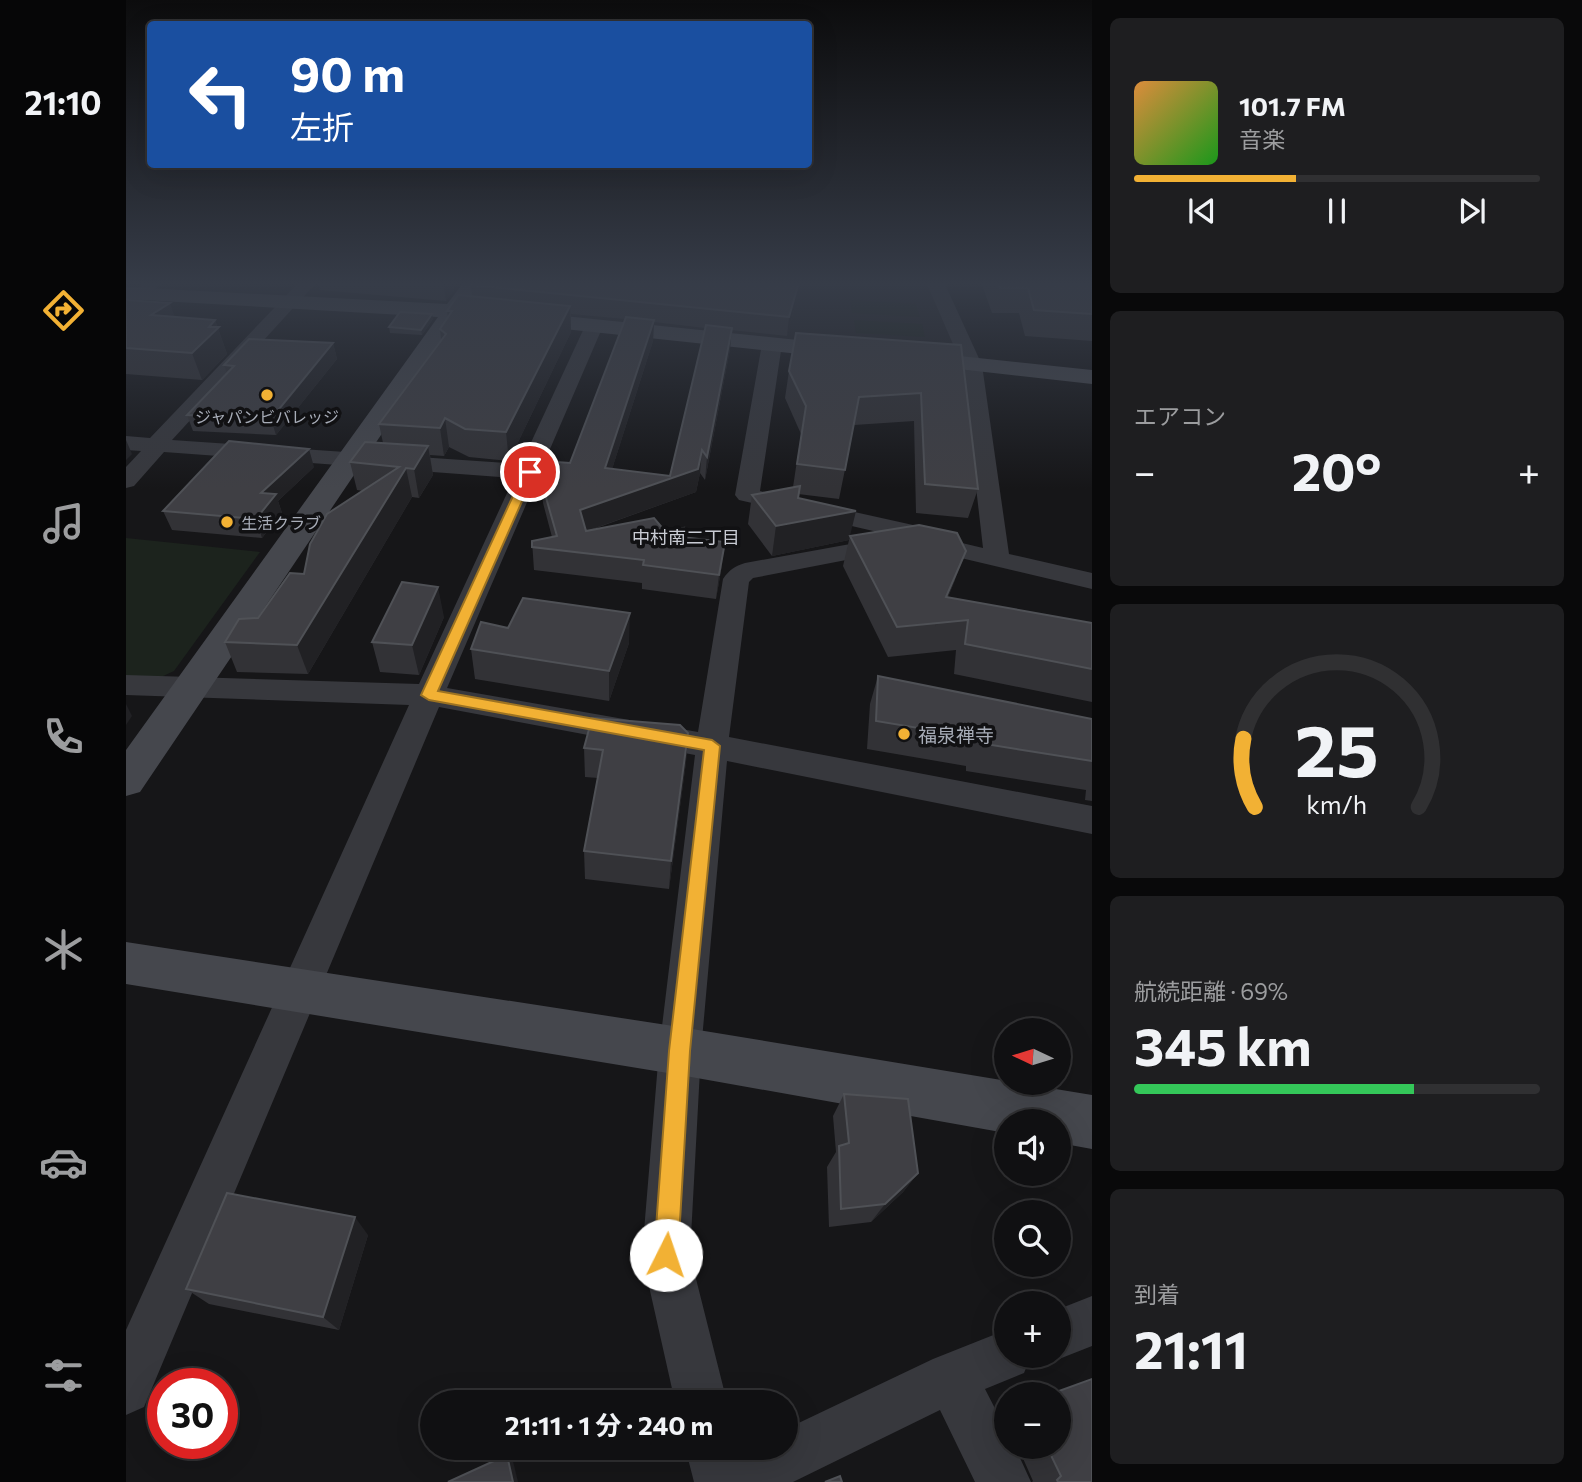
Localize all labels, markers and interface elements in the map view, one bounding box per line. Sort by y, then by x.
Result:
text: 90 m [290,42,405,102]
icon: left [175,49,266,140]
text: 21:10 [25,82,101,122]
text: 101.7 FM [1239,90,1346,121]
text: 左折 [290,106,354,146]
text: 音楽 [1239,125,1285,153]
icon: previous [1183,192,1221,230]
icon: pause [1318,192,1356,230]
icon: next [1453,192,1491,230]
icon: directions [39,286,88,335]
marker: ジャパンビバレッジ [259,387,275,403]
text: エアコン [1134,402,1226,430]
place label: ジャパンビバレッジ [195,407,339,426]
text: 20° [1292,438,1382,502]
pin [500,442,560,502]
text: − [1134,447,1156,494]
text: + [1518,447,1540,494]
icon: arrive [511,453,549,491]
icon: music [39,499,88,548]
place label: 生活クラブ [241,513,321,532]
marker: 生活クラブ [219,514,235,530]
district label: 中村南二丁目 [632,526,740,548]
text: 25 [1295,703,1379,792]
icon: phone [39,712,88,761]
place label: 福泉禅寺 [918,723,994,746]
marker: 福泉禅寺 [896,726,912,742]
text: km/h [1307,789,1367,819]
icon: climate [39,925,88,974]
text: 航続距離 · 69% [1134,977,1288,1005]
text: 345 km [1134,1013,1312,1077]
north arrow [994,1018,1071,1096]
map controls [994,1018,1071,1459]
button: sound [994,1109,1071,1186]
icon: car [39,1138,88,1187]
button: search [994,1200,1071,1277]
position arrow [629,1218,703,1292]
text: 到着 [1134,1280,1180,1308]
button: + [994,1291,1071,1368]
text: 21:11 [1134,1316,1248,1380]
icon: filters [39,1351,88,1400]
speed limit sign: 30 [147,1368,238,1459]
button: − [994,1382,1071,1459]
text: 21:11 · 1 分 · 240 m [505,1409,713,1440]

